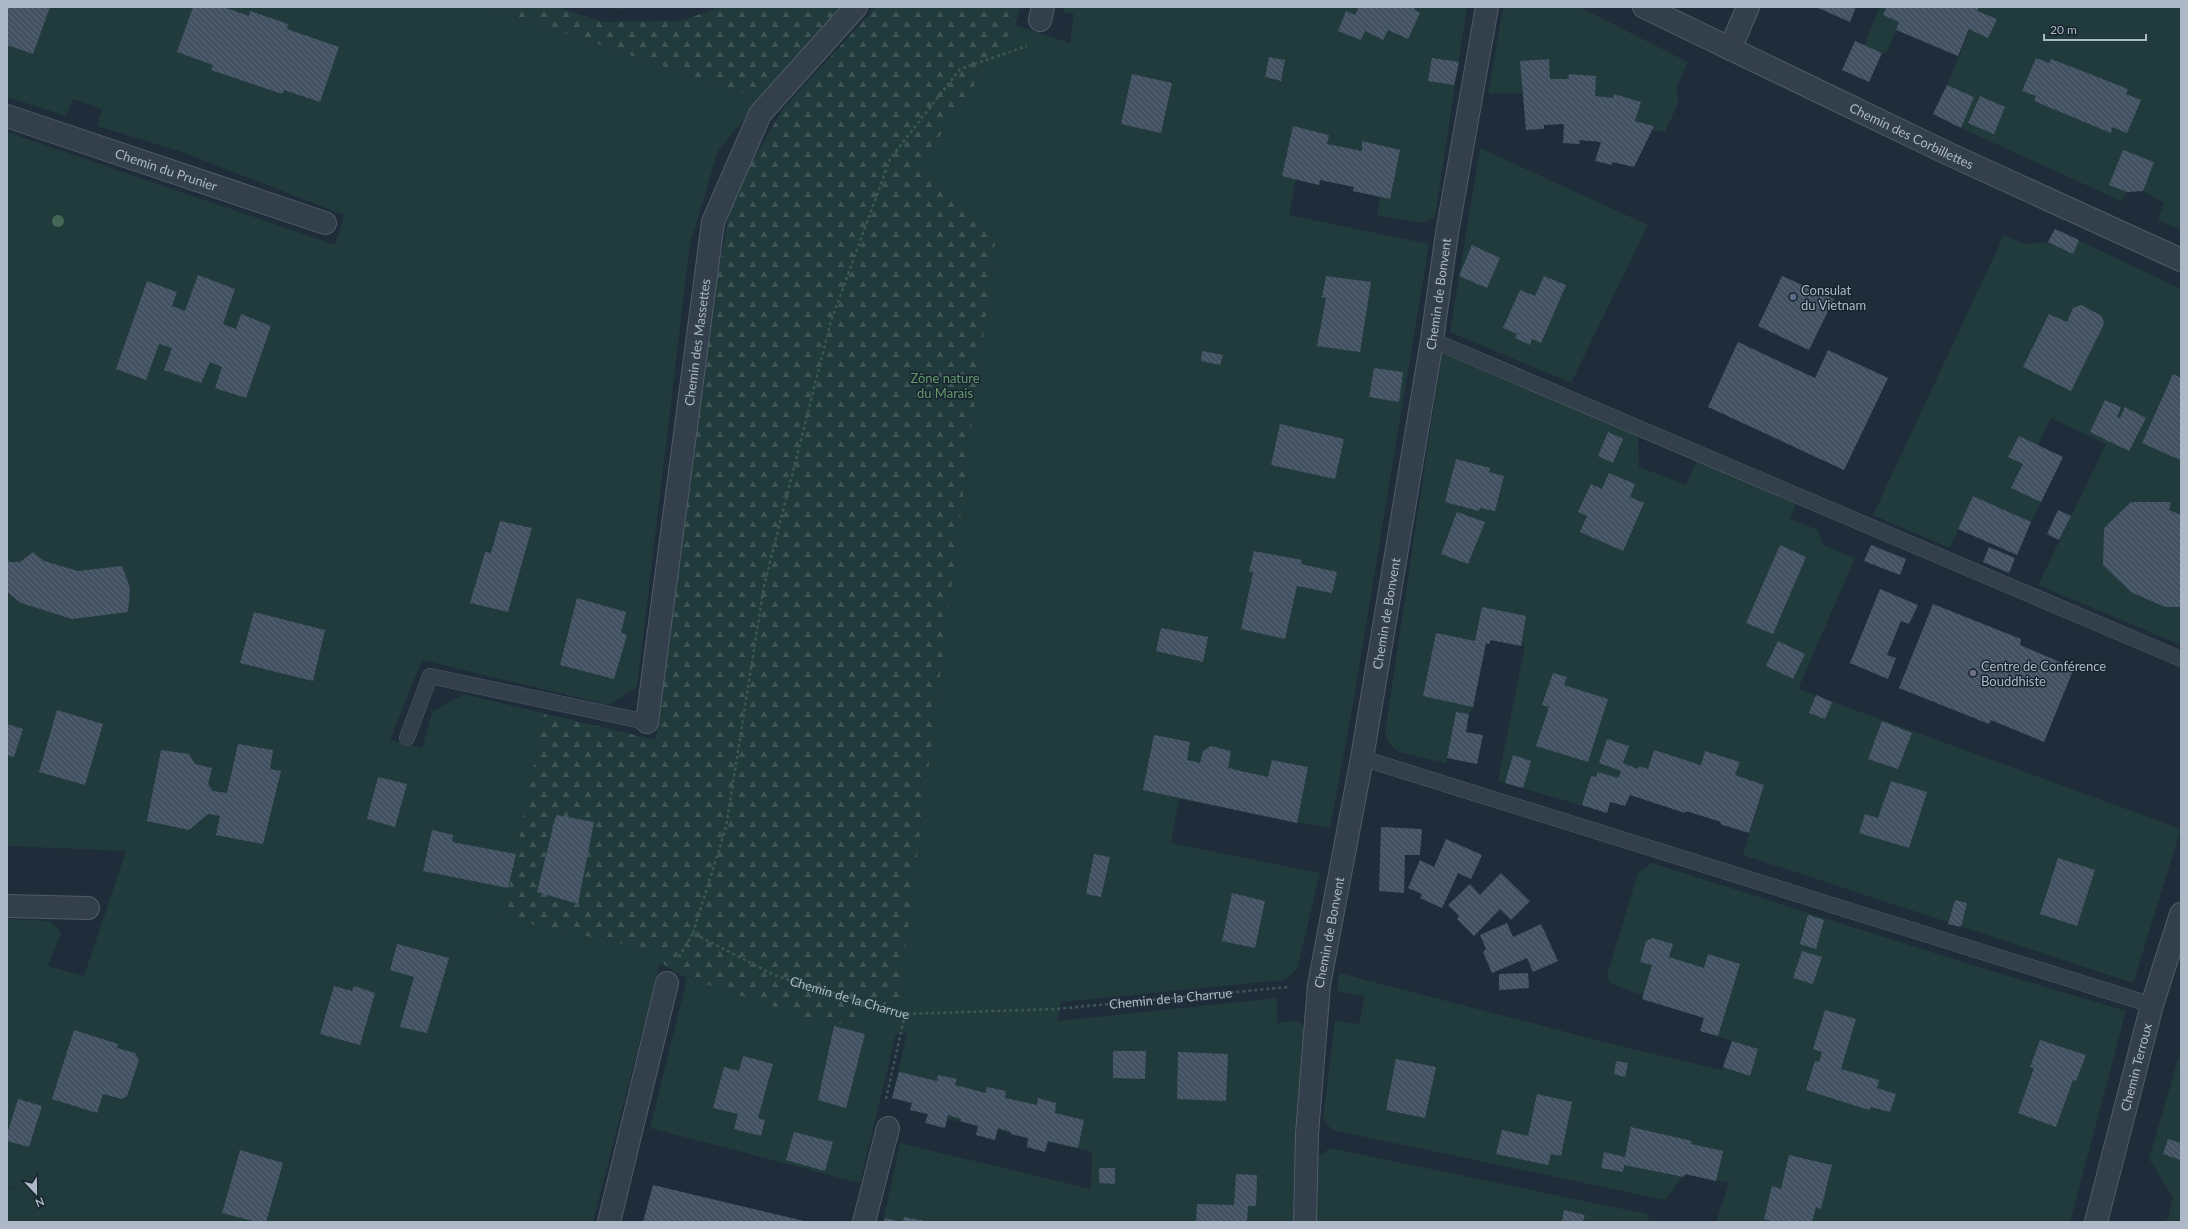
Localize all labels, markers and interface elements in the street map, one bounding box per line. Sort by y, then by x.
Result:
scale bar [2044,16,2146,42]
text: 20 m [2050,22,2077,37]
street label: Chemin des Corbillettes [1847,99,1977,172]
street label: Chemin du Prunier [113,145,220,194]
street label: Chemin de Bonvent [1422,237,1454,351]
street label: Chemin des Massettes [681,277,713,407]
place label: Consulat du Vietnam [1801,282,1866,313]
marker: Consulat du Vietnam [1788,292,1798,302]
park label: Zône nature du Marais [910,370,980,401]
street label: Chemin de Bonvent [1369,556,1403,670]
place label: Centre de Conférence Bouddhiste [1981,658,2106,689]
marker: Centre de Conférence Bouddhiste [1968,668,1978,678]
street label: Chemin de Bonvent [1311,875,1347,989]
street label: Chemin de la Charrue [788,973,909,1022]
street label: Chemin de la Charrue [1108,984,1233,1012]
street label: Chemin Terroux [2117,1021,2155,1113]
north arrow [16,1173,56,1213]
text: N [34,1195,46,1210]

